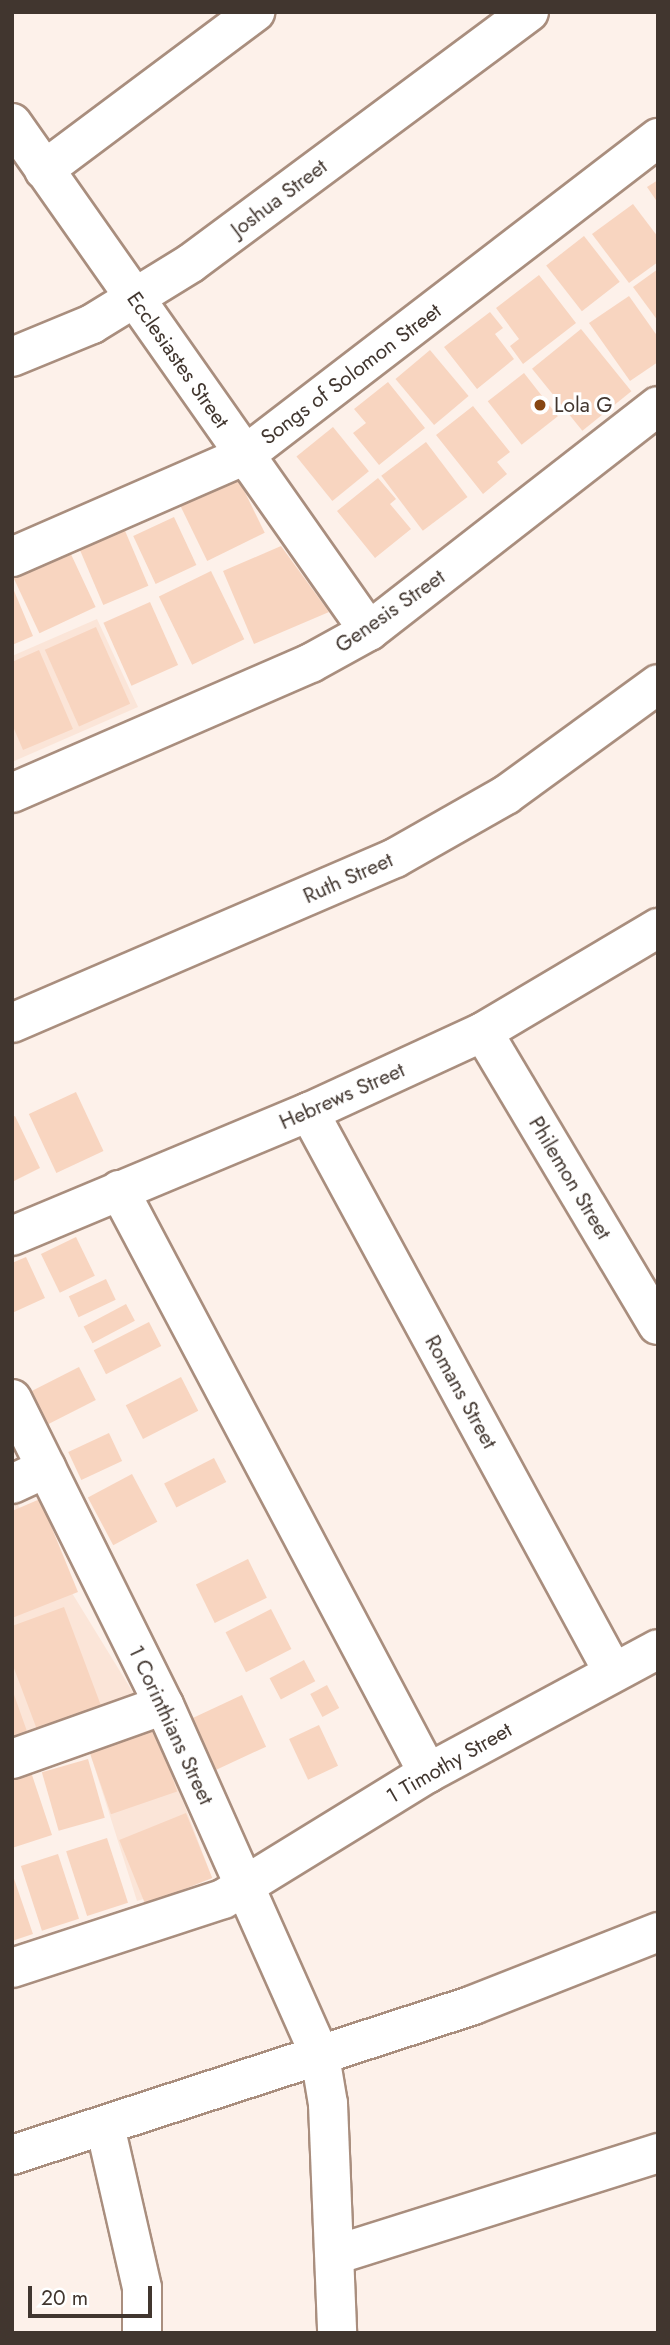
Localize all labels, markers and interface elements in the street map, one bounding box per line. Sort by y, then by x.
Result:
street label: Joshua Street [226,154,332,242]
street label: Ecclesiastes Street [122,287,234,433]
street label: Songs of Solomon Street [256,298,446,450]
place label: Lola G [554,392,612,418]
marker: Lola G [532,397,548,413]
street label: Genesis Street [330,564,450,658]
street label: Ruth Street [299,847,397,909]
street label: Hebrews Street [276,1057,408,1135]
street label: Philemon Street [523,1112,617,1244]
street label: Romans Street [420,1331,502,1453]
street label: 1 Corinthians Street [123,1641,219,1809]
street label: 1 Timothy Street [382,1717,516,1809]
scale bar [32,2272,156,2316]
text: 20 m [41,2283,88,2313]

